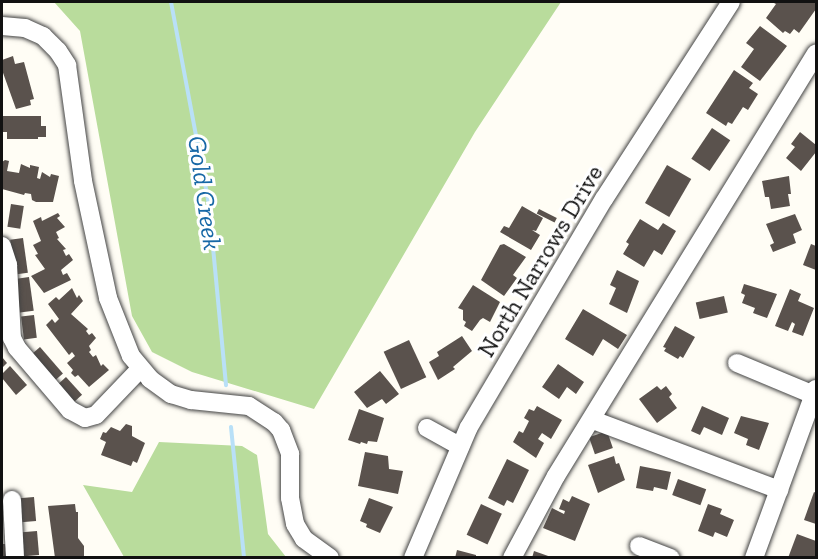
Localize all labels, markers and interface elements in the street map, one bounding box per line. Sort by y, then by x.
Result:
water label: Gold Creek [181,134,227,252]
street label: North Narrows Drive [471,160,609,362]

